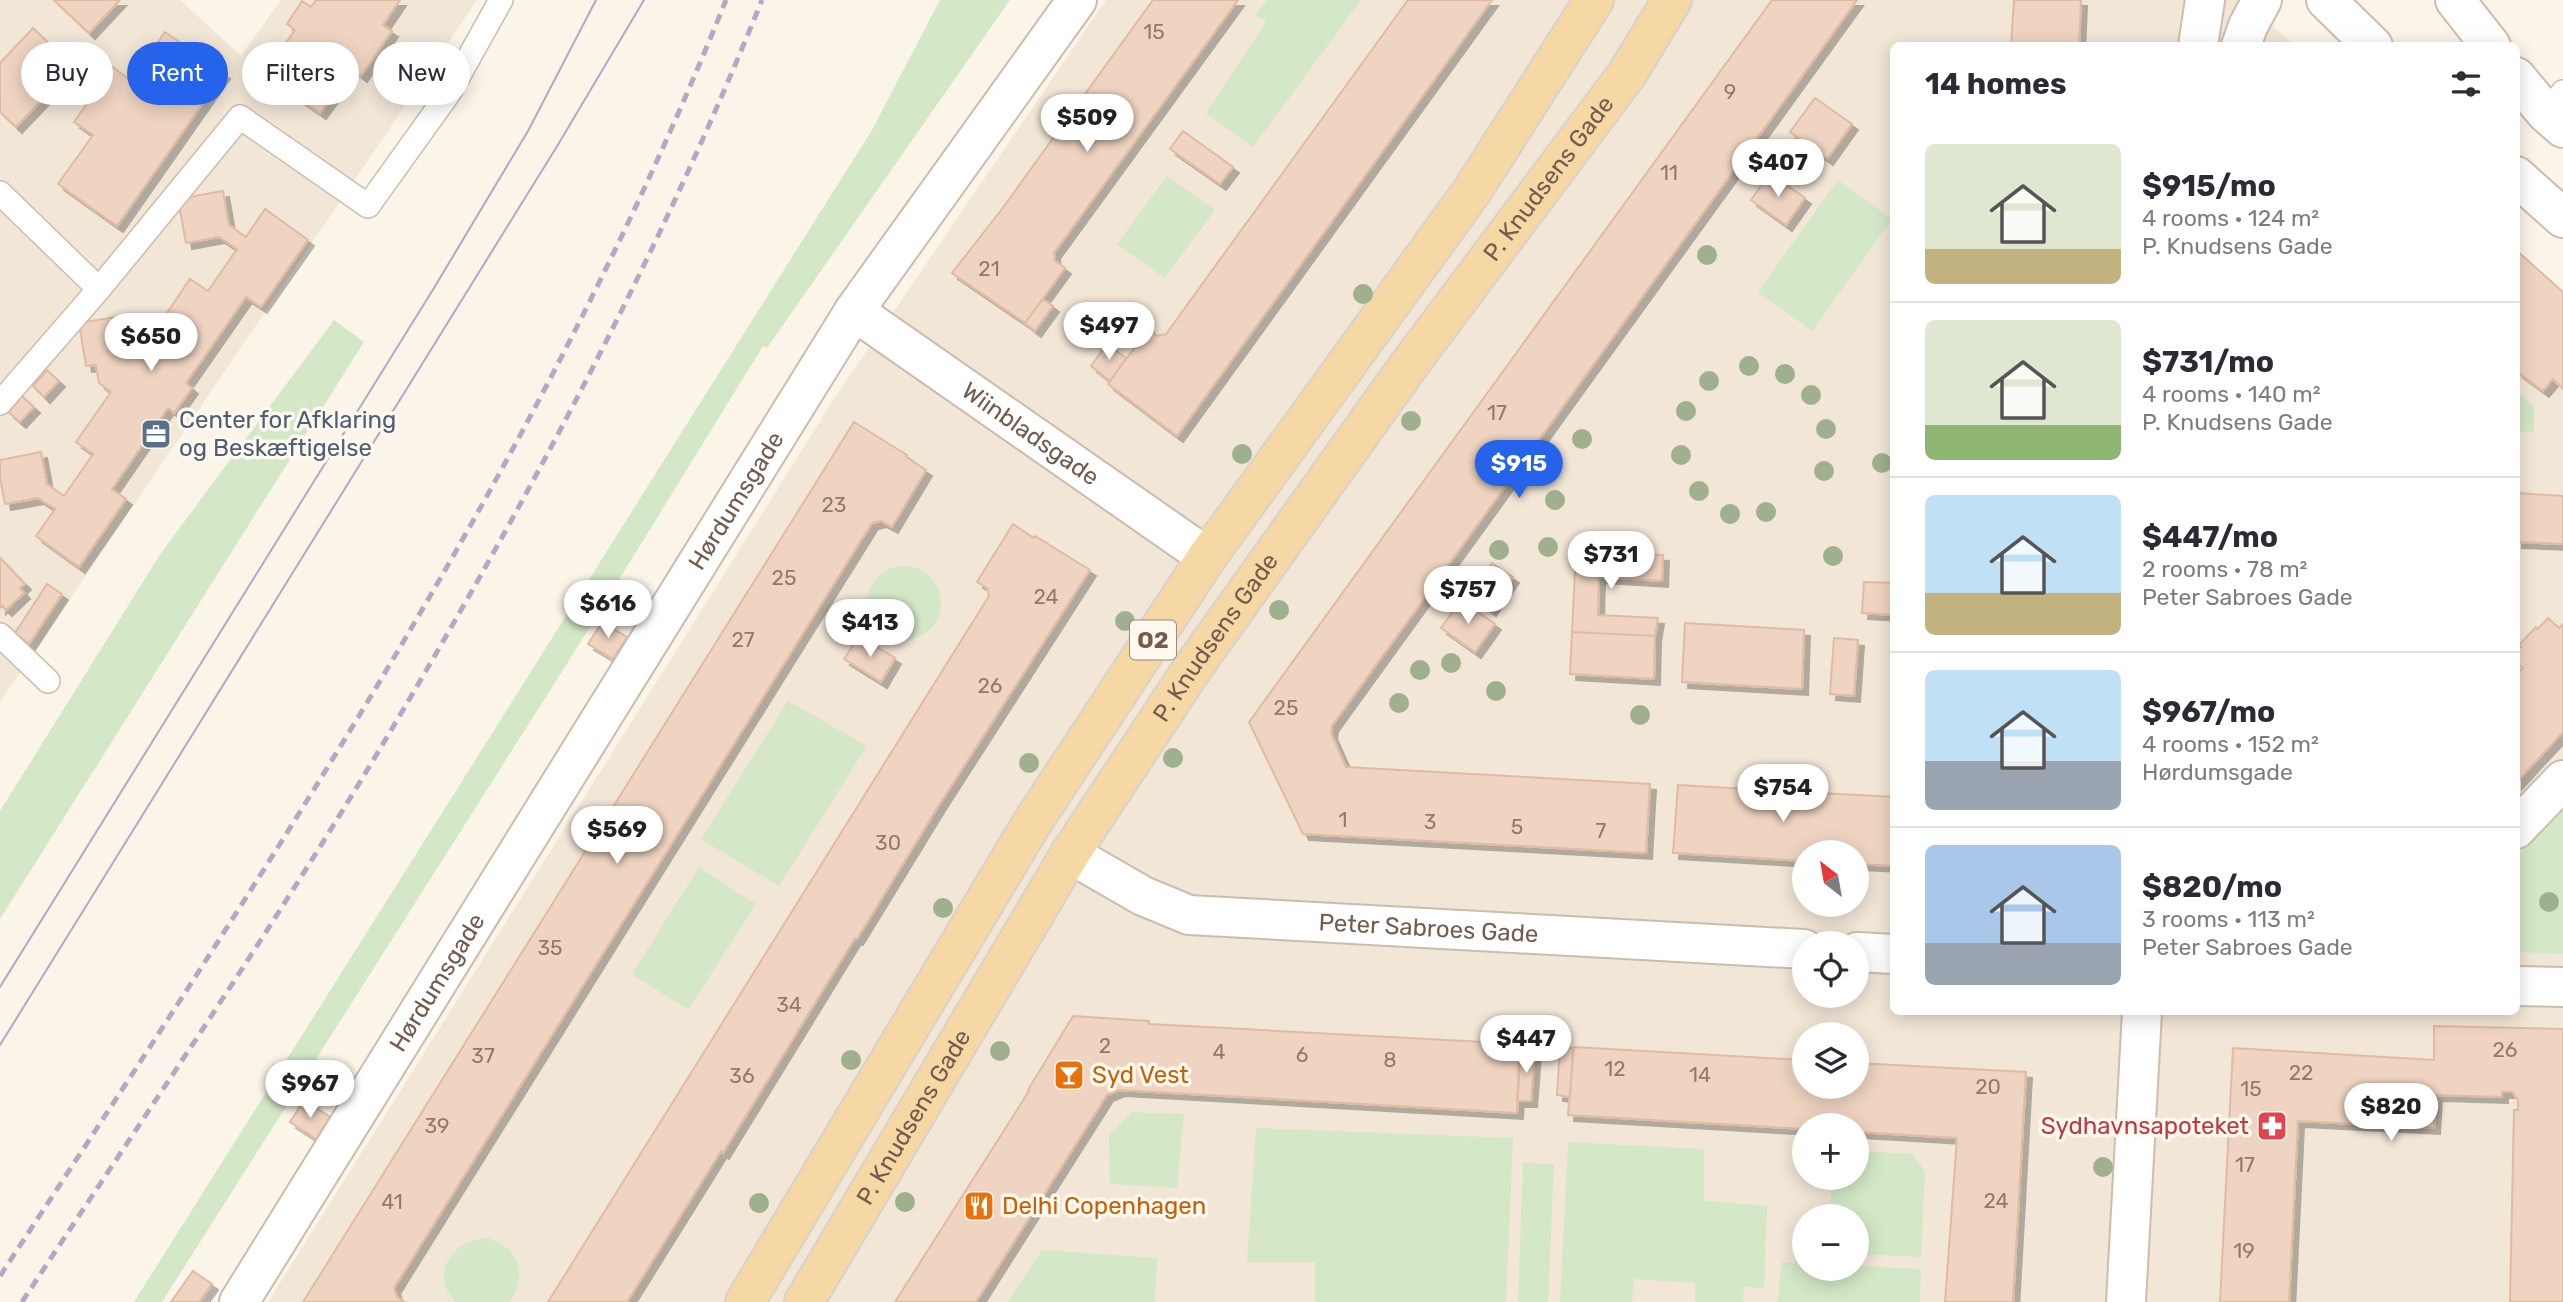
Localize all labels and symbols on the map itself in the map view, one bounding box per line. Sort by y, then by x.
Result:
house number: 15 [1143,19,1165,44]
house number: 9 [1724,79,1736,104]
street label: P. Knudsens Gade [1478,91,1620,267]
pin: $509 [1046,94,1128,154]
pin: $407 [1737,140,1819,199]
house number: 11 [1660,160,1678,185]
house number: 21 [978,256,1000,281]
pin: $497 [1068,302,1150,362]
pin: $650 [110,314,192,373]
street label: Wiinbladsgade [956,377,1104,491]
house number: 17 [1487,400,1507,425]
place label: Center for Afklaring og Beskæftigelse [179,406,396,462]
office icon: Center for Afklaring og Beskæftigelse [139,417,173,451]
street label: Hørdumsgade [683,426,790,575]
pin: $915 [1478,440,1560,500]
house number: 23 [822,492,846,517]
pin: $731 [1570,532,1652,591]
street label: P. Knudsens Gade [1147,548,1284,727]
house number: 25 [772,565,796,590]
pin: $757 [1427,566,1509,626]
pin: $616 [567,580,649,640]
house number: 24 [1033,584,1059,609]
pin: $413 [829,600,911,659]
road number: O2 [1130,620,1176,660]
house number: 27 [731,627,755,652]
house number: 26 [978,673,1003,698]
house number: 25 [1274,695,1298,720]
pin: $754 [1742,764,1824,824]
pin: $569 [576,806,658,866]
house number: 1 [1339,807,1348,832]
house number: 3 [1424,809,1436,834]
house number: 5 [1511,814,1523,839]
house number: 7 [1596,818,1607,843]
house number: 30 [875,830,901,855]
north arrow [1792,840,1869,917]
street label: Hørdumsgade [384,908,491,1057]
street label: Peter Sabroes Gade [1318,908,1539,948]
house number: 35 [537,935,563,960]
house number: 34 [776,992,802,1017]
pin: $447 [1485,1016,1567,1075]
street label: P. Knudsens Gade [851,1024,977,1210]
house number: 2 [1099,1033,1111,1058]
house number: 26 [2493,1037,2518,1062]
house number: 4 [1212,1039,1226,1064]
house number: 6 [1296,1042,1308,1067]
house number: 37 [471,1043,495,1068]
house number: 8 [1383,1047,1397,1072]
house number: 12 [1604,1056,1626,1081]
bar icon: Syd Vest [1052,1058,1086,1092]
pin: $967 [269,1060,351,1120]
house number: 22 [2289,1060,2313,1085]
place label: Syd Vest [1092,1061,1189,1089]
house number: 14 [1689,1062,1711,1087]
house number: 36 [729,1063,755,1088]
house number: 20 [1975,1074,2001,1099]
house number: 15 [2240,1076,2262,1101]
pin: $820 [2350,1084,2432,1143]
pharmacy icon: Sydhavnsapoteket [2255,1109,2289,1143]
place label: Sydhavnsapoteket [2041,1112,2249,1140]
house number: 39 [424,1113,450,1138]
house number: 17 [2235,1152,2255,1177]
house number: 24 [1983,1188,2009,1213]
house number: 41 [381,1189,403,1214]
restaurant icon: Delhi Copenhagen [962,1189,996,1223]
place label: Delhi Copenhagen [1002,1192,1206,1220]
house number: 19 [2233,1238,2255,1263]

